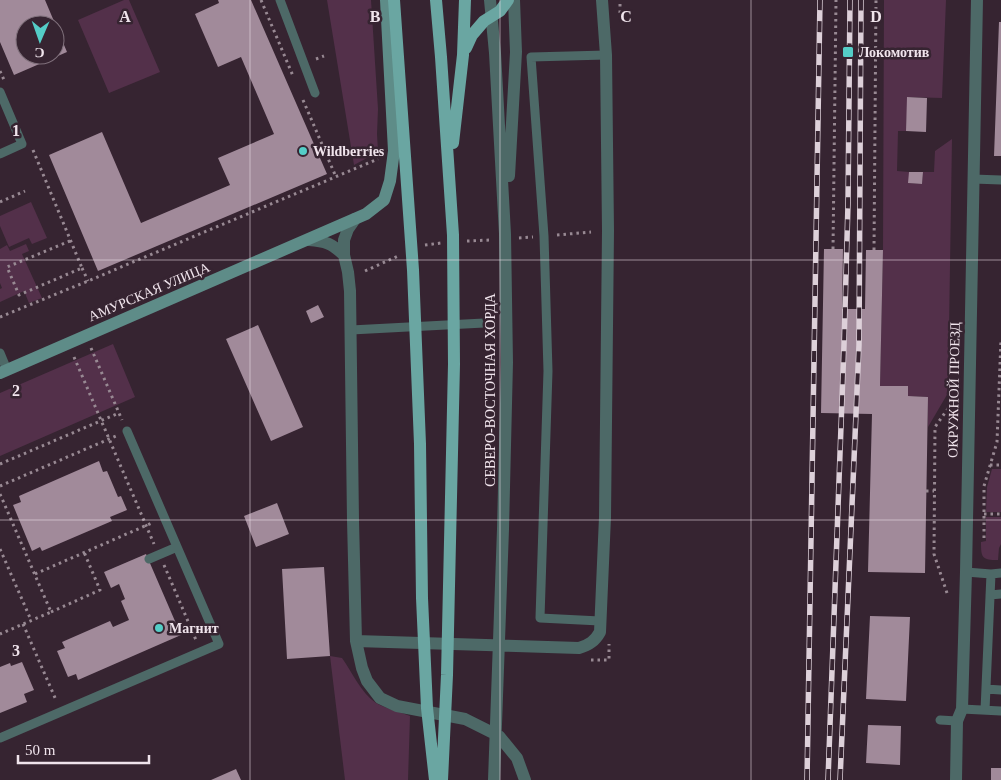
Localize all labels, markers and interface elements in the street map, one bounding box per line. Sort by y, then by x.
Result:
text: A [119,8,131,25]
text: B [370,8,381,25]
text: C [620,8,632,25]
text: D [870,8,882,25]
north arrow [15,15,65,65]
text: С [34,45,45,60]
marker: Локомотив [841,45,855,59]
place label: Локомотив [859,45,930,60]
text: 1 [12,122,20,139]
place label: Wildberries [313,144,385,159]
marker: Wildberries [297,145,309,157]
street label: АМУРСКАЯ УЛИЦА [86,259,213,324]
street label: СЕВЕРО-ВОСТОЧНАЯ ХОРДА [483,292,498,487]
street label: ОКРУЖНОЙ ПРОЕЗД [944,322,963,458]
text: 2 [12,382,20,399]
place label: Магнит [169,621,219,636]
marker: Магнит [153,622,165,634]
text: 3 [12,642,20,659]
scale bar [18,732,149,764]
text: 50 m [25,742,56,758]

